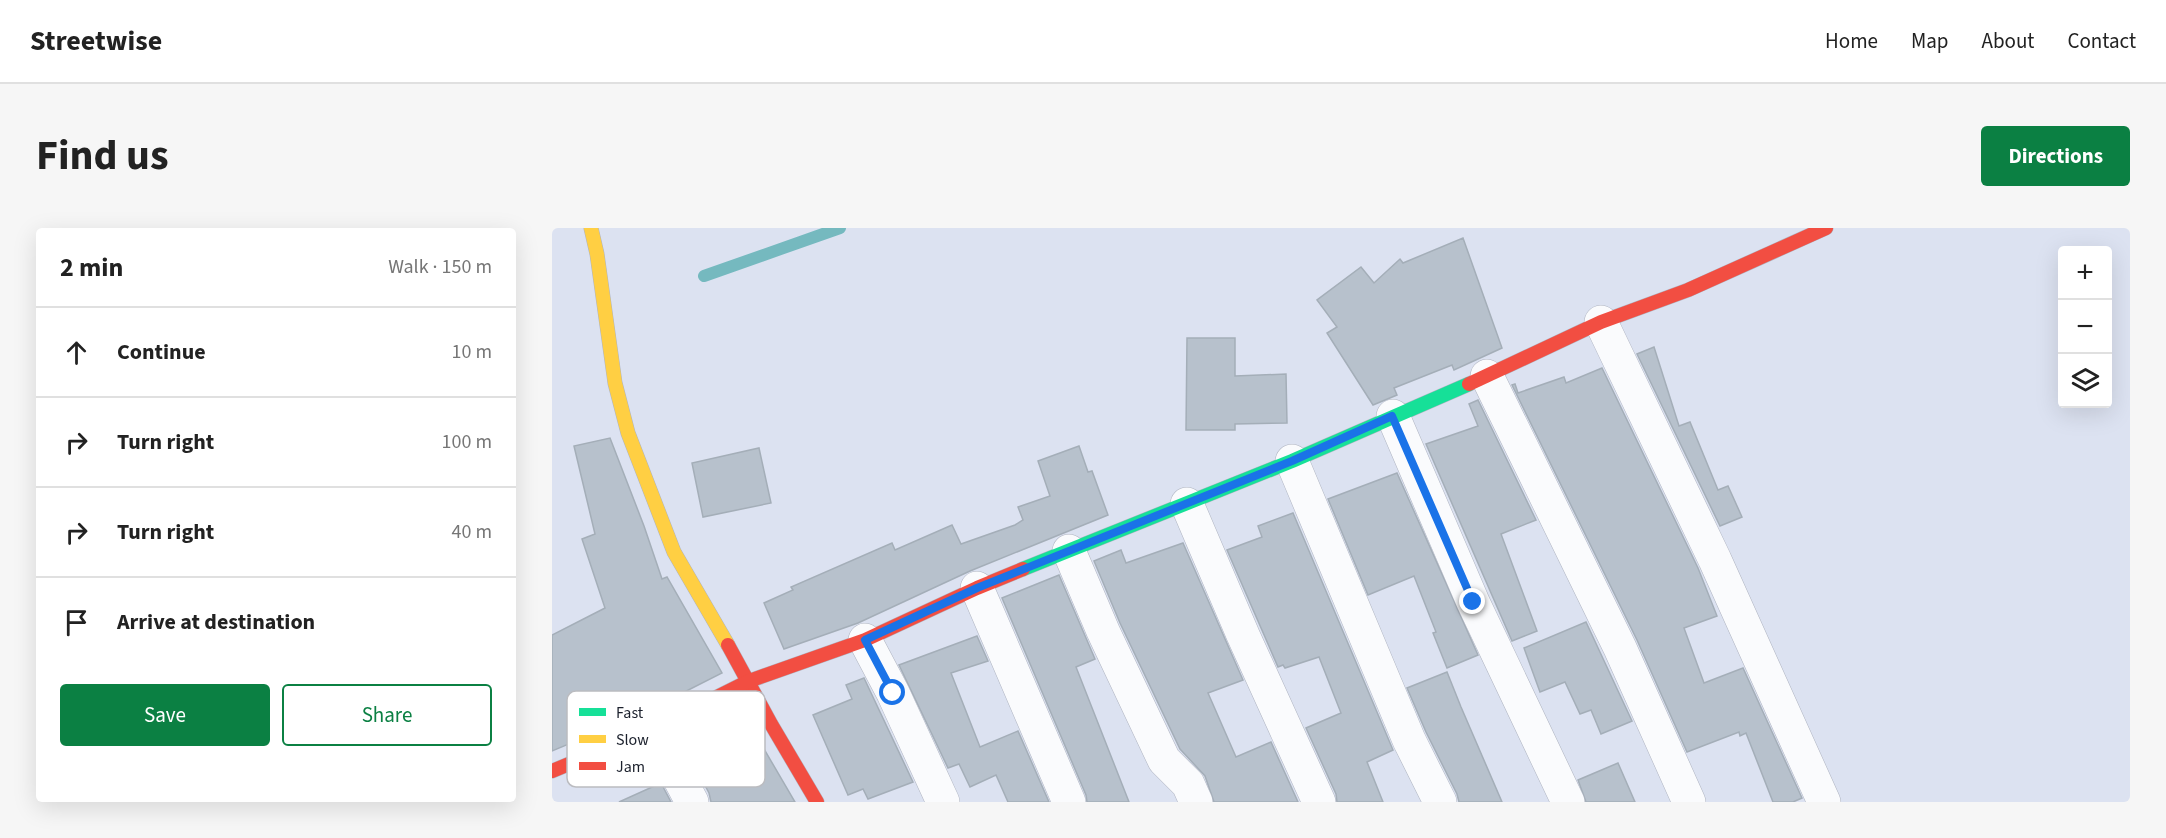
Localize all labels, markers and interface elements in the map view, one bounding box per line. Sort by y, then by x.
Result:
text: Streetwise [30,21,162,61]
text: Home [1825,26,1878,56]
text: Map [1911,26,1949,56]
text: About [1982,26,2034,56]
text: Contact [2067,26,2136,56]
text: Find us [36,126,169,186]
button: Directions [1981,126,2130,186]
map controls [2058,246,2112,408]
button: + [2058,246,2112,300]
text: 2 min [60,249,123,286]
text: Walk · 150 m [388,253,492,281]
button: − [2058,300,2112,354]
icon: ahead [60,336,93,369]
text: Continue [117,336,206,368]
text: 10 m [452,338,492,366]
button: layers [2058,354,2112,408]
icon: right [60,426,93,459]
text: Turn right [117,426,214,458]
text: 100 m [442,428,492,456]
icon: right [60,516,93,549]
text: Turn right [117,516,214,548]
text: 40 m [452,518,492,546]
route end [1459,588,1485,614]
icon: arrive [60,606,93,639]
text: Arrive at destination [117,606,315,638]
route start [879,679,905,705]
button: Save [60,684,270,746]
button: Share [282,684,492,746]
legend [567,691,765,787]
text: Fast [616,702,644,724]
text: Slow [616,729,649,751]
text: Jam [616,756,645,778]

